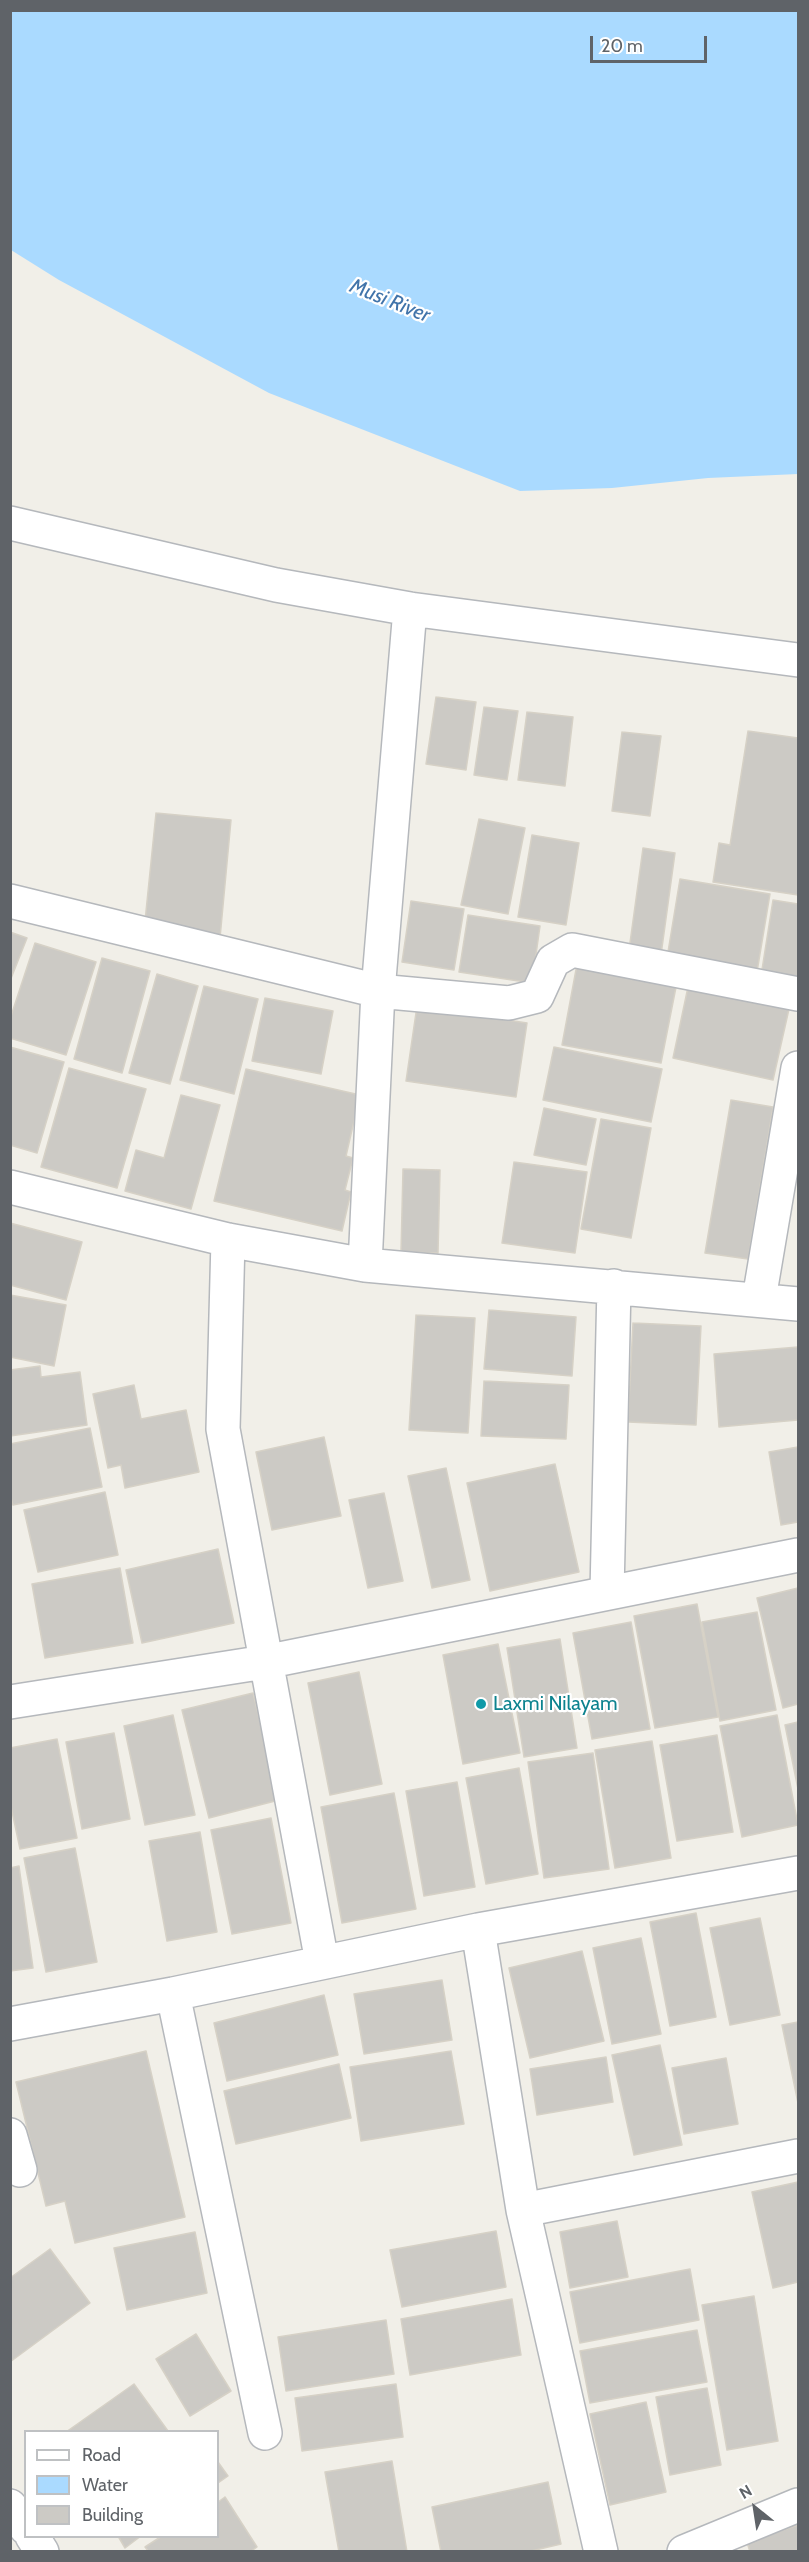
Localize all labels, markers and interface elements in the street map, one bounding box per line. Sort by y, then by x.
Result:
scale bar [593,24,710,62]
text: 20 m [601,35,643,57]
water label: Musi River [346,274,434,328]
place label: Laxmi Nilayam [493,1692,618,1716]
marker: Laxmi Nilayam [474,1697,488,1711]
legend [24,2430,219,2538]
text: Road [82,2444,121,2466]
text: Water [82,2474,128,2496]
north arrow [725,2478,785,2538]
text: N [736,2481,755,2503]
text: Building [82,2504,143,2526]

